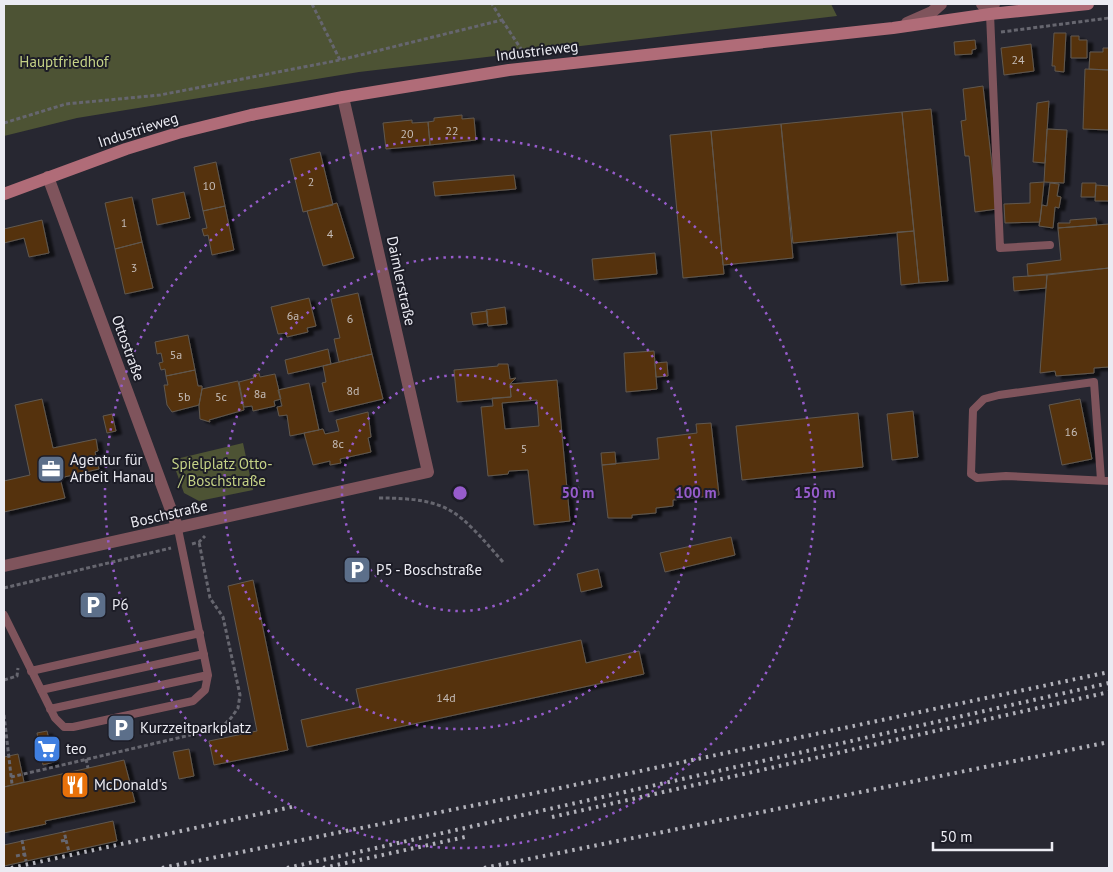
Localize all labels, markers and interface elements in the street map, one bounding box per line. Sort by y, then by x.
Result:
street label: Industrieweg [495,36,579,65]
park label: Hauptfriedhof [19,52,110,71]
house number: 24 [1011,52,1025,67]
street label: Industrieweg [95,108,180,151]
house number: 22 [445,123,459,138]
house number: 20 [400,126,414,141]
house number: 2 [308,174,314,189]
house number: 10 [202,178,216,193]
house number: 1 [121,215,127,230]
house number: 4 [327,226,334,241]
street label: Daimlerstraße [383,234,420,327]
house number: 3 [131,260,137,275]
house number: 6a [287,308,299,323]
house number: 6 [347,311,353,326]
street label: Ottostraße [108,312,149,383]
house number: 5a [170,347,182,362]
house number: 8d [347,383,360,398]
house number: 8a [254,386,266,401]
house number: 5b [177,389,191,404]
house number: 5c [215,389,228,404]
house number: 16 [1064,424,1078,439]
house number: 8c [332,436,345,451]
house number: 5 [521,441,527,456]
place label: Agentur für Arbeit Hanau [70,450,154,486]
office icon: Agentur für Arbeit Hanau [36,454,66,484]
park label: Spielplatz Otto- / Boschstraße [171,454,273,490]
text: 50 m [562,483,594,502]
text: 100 m [675,483,717,502]
text: 150 m [794,483,836,502]
centre of rings [451,484,469,502]
street label: Boschstraße [128,495,209,532]
parking icon: P5 - Boschstraße [342,555,372,585]
place label: P5 - Boschstraße [376,560,482,579]
parking icon: P6 [78,590,108,620]
place label: P6 [112,595,129,614]
house number: 14d [436,690,456,705]
parking icon: Kurzzeitparkplatz [106,713,136,743]
place label: Kurzzeitparkplatz [140,718,251,737]
supermarket icon: teo [32,734,62,764]
place label: teo [66,739,86,758]
restaurant icon: McDonald's [60,770,90,800]
place label: McDonald's [94,775,167,794]
scale bar [933,820,1052,852]
text: 50 m [940,827,973,846]

